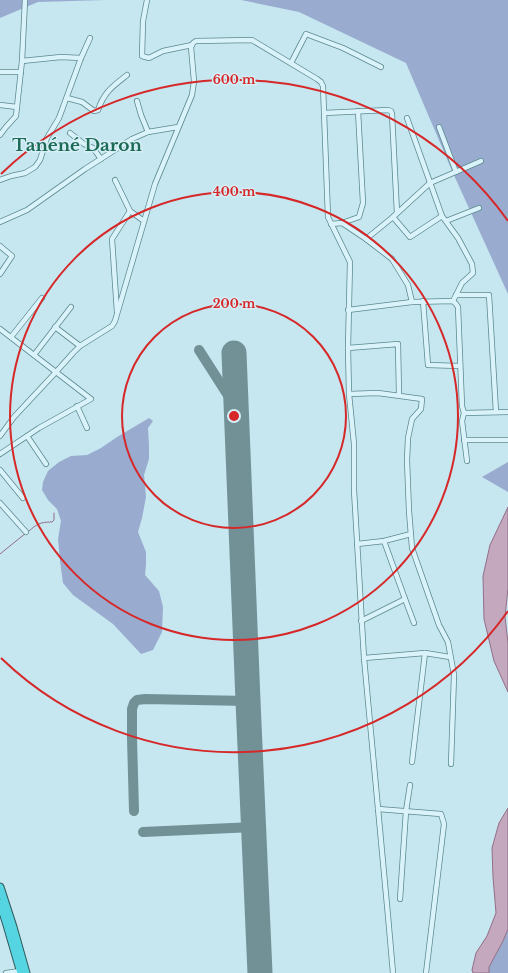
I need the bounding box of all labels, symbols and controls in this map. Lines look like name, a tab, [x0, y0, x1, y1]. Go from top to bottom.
text: 600 m	[213, 72, 256, 87]
district label: Tanéné Daron	[12, 135, 142, 156]
text: 400 m	[213, 184, 256, 199]
text: 200 m	[213, 296, 256, 311]
centre of rings	[227, 409, 241, 423]

